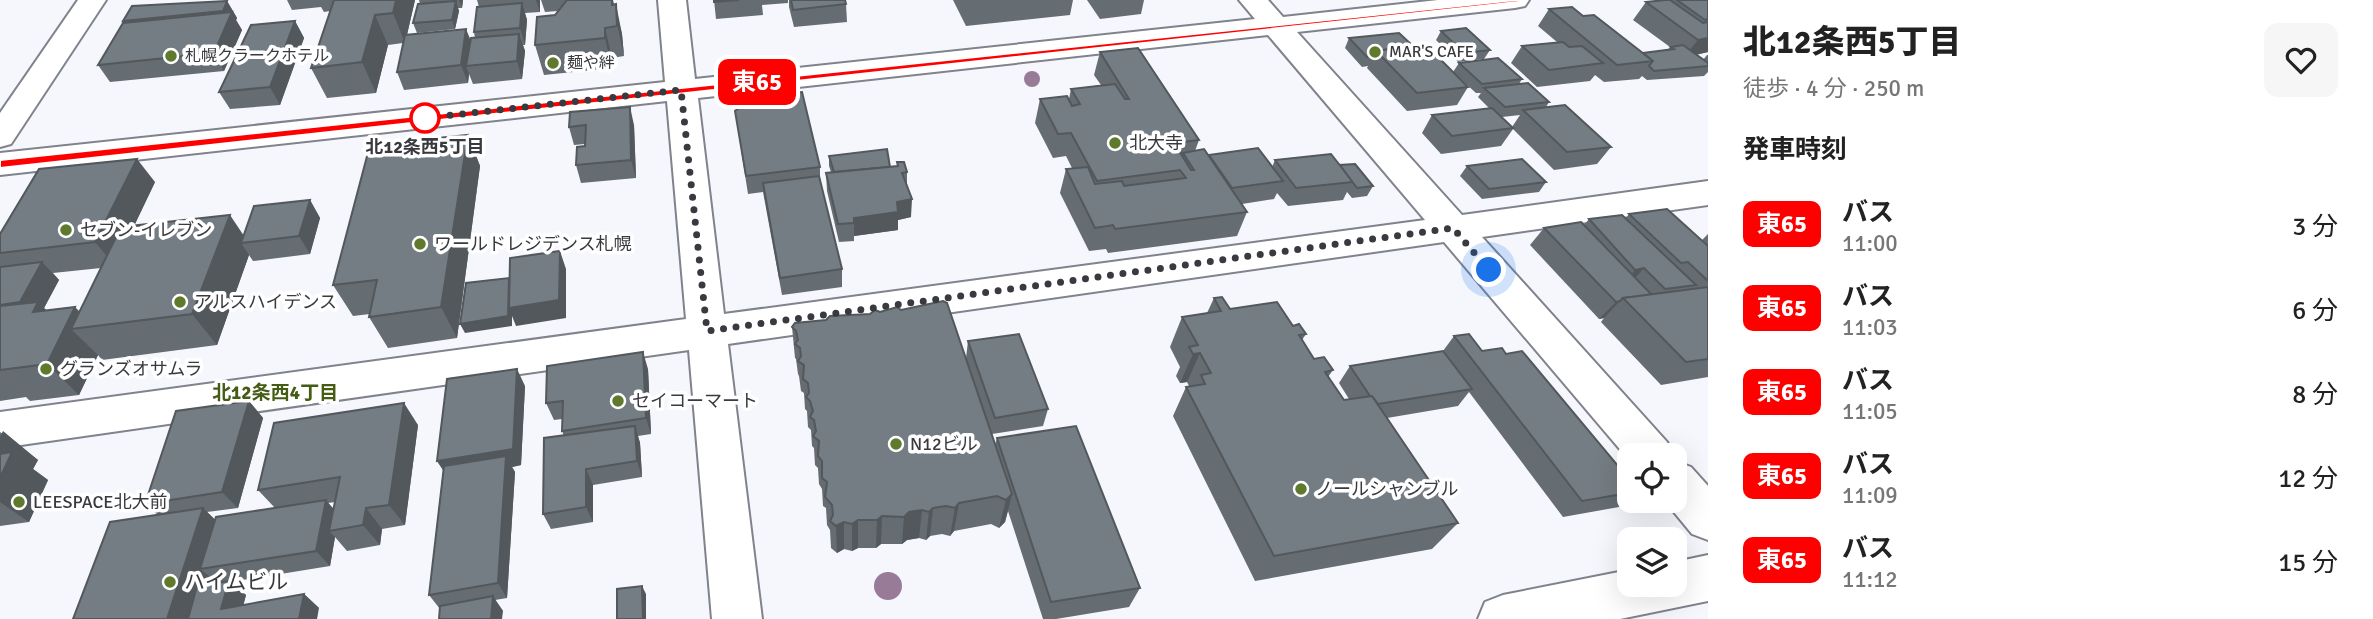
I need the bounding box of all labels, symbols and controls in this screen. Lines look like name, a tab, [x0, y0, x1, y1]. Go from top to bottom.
text: 北12条西5丁目	[1743, 22, 1961, 63]
button: heart	[2264, 23, 2338, 97]
place label: MAR'S CAFE	[1389, 42, 1474, 62]
marker: MAR'S CAFE	[1367, 44, 1383, 60]
place label: 札幌クラークホテル	[185, 46, 329, 66]
marker: 札幌クラークホテル	[163, 48, 179, 64]
place label: 麺や絆	[567, 53, 615, 73]
marker: 麺や絆	[545, 55, 561, 71]
line badge: 東65	[717, 59, 797, 105]
text: 東65	[732, 67, 782, 97]
text: 徒歩 · 4 分 · 250 m	[1743, 74, 1924, 103]
marker: 北12条西5丁目	[410, 103, 440, 133]
place label: 北大寺	[1129, 132, 1183, 154]
text: 発車時刻	[1743, 134, 1847, 166]
marker: 北大寺	[1107, 135, 1123, 151]
place label: 北12条西5丁目	[365, 136, 485, 158]
text: バス	[1842, 197, 1894, 229]
text: 東65	[1757, 209, 1807, 239]
text: 3 分	[2292, 211, 2338, 243]
place label: セブン-イレブン	[80, 219, 212, 241]
marker: セブン-イレブン	[58, 222, 74, 238]
text: 11:00	[1842, 229, 1898, 258]
place label: ワールドレジデンス札幌	[434, 233, 632, 255]
marker: ワールドレジデンス札幌	[412, 236, 428, 252]
your location	[1471, 252, 1506, 287]
text: バス	[1842, 281, 1894, 313]
place label: アルスハイデンス	[194, 291, 337, 313]
text: 東65	[1757, 293, 1807, 323]
marker: アルスハイデンス	[172, 294, 188, 310]
text: 6 分	[2292, 295, 2338, 327]
text: 11:03	[1842, 313, 1898, 342]
place label: グランズオサムラ	[60, 358, 202, 380]
marker: グランズオサムラ	[38, 361, 54, 377]
text: バス	[1842, 365, 1894, 397]
text: 東65	[1757, 377, 1807, 407]
text: 8 分	[2292, 379, 2338, 411]
district label: 北12条西4丁目	[212, 381, 338, 405]
place label: セイコーマート	[632, 390, 758, 412]
marker: セイコーマート	[610, 393, 626, 409]
text: 11:05	[1842, 397, 1898, 426]
place label: N12ビル	[910, 433, 978, 455]
marker: N12ビル	[888, 436, 904, 452]
map controls	[1617, 443, 1687, 597]
button: locate	[1617, 443, 1687, 513]
text: バス	[1842, 449, 1894, 481]
text: 東65	[1757, 461, 1807, 491]
text: 12 分	[2278, 463, 2338, 495]
place label: ノールシャンブル	[1315, 478, 1458, 500]
marker: ノールシャンブル	[1293, 481, 1309, 497]
text: 11:09	[1842, 481, 1898, 510]
place label: LEESPACE北大前	[33, 491, 168, 513]
marker: LEESPACE北大前	[11, 494, 27, 510]
button: layers	[1617, 527, 1687, 597]
text: バス	[1842, 533, 1894, 565]
text: 東65	[1757, 545, 1807, 575]
text: 15 分	[2278, 547, 2338, 579]
text: 11:12	[1842, 565, 1898, 594]
place label: ハイムビル	[184, 569, 288, 595]
marker: ハイムビル	[162, 574, 178, 590]

